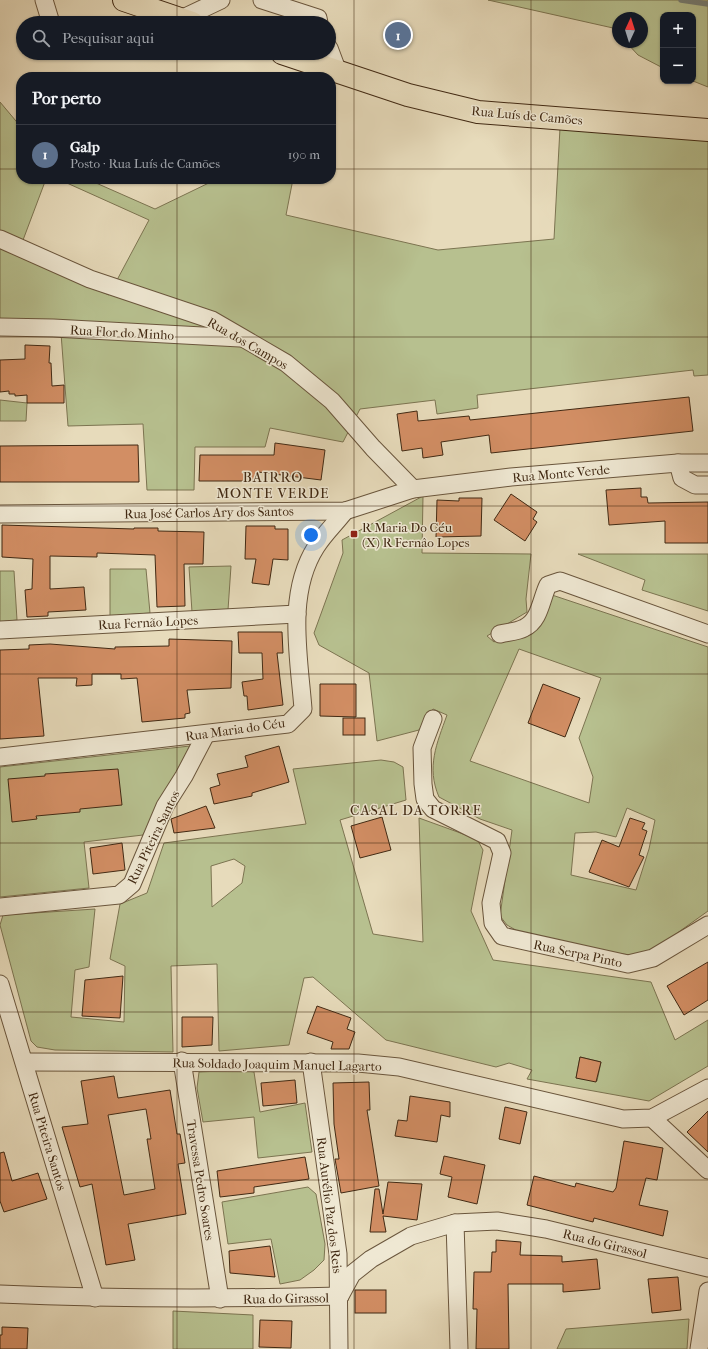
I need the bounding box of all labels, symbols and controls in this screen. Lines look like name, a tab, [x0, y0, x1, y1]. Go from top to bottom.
north arrow	[612, 12, 648, 48]
map controls	[660, 12, 696, 84]
button: +	[660, 12, 696, 48]
search box	[16, 16, 336, 60]
pin: 1	[385, 20, 411, 50]
icon: search	[30, 27, 52, 49]
text: Pesquisar aqui	[62, 29, 154, 47]
button: −	[660, 48, 696, 84]
text: Por perto	[32, 88, 101, 108]
street label: Rua Luís de Camões	[471, 103, 583, 128]
text: Galp	[70, 138, 100, 156]
text: 1	[43, 147, 47, 162]
text: 190 m	[288, 147, 320, 162]
text: Posto · Rua Luís de Camões	[70, 156, 220, 171]
street label: Rua dos Campos	[205, 314, 291, 373]
street label: Rua Flor do Minho	[69, 322, 175, 343]
street label: Rua Monte Verde	[512, 462, 611, 485]
district label: BAIRRO MONTE VERDE	[216, 469, 330, 502]
street label: Rua José Carlos Ary dos Santos	[124, 504, 294, 521]
place label: R Maria Do Céu (X) R Fernâo Lopes	[362, 520, 470, 550]
your location	[301, 525, 321, 545]
marker: R Maria Do Céu (X) R Fernâo Lopes	[349, 529, 359, 539]
street label: Rua Fernão Lopes	[98, 612, 199, 633]
street label: Rua Maria do Céu	[184, 715, 286, 744]
street label: Rua Piteira Santos	[124, 788, 183, 887]
district label: CASAL DA TORRE	[350, 802, 482, 819]
street label: Rua Serpa Pinto	[532, 937, 624, 970]
street label: Rua Soldado Joaquim Manuel Lagarto	[172, 1055, 382, 1074]
street label: Rua Piteira Santos	[25, 1090, 70, 1193]
street label: Travessa Pedro Soares	[184, 1119, 217, 1242]
street label: Rua Aurélio Paz dos Reis	[314, 1136, 345, 1274]
street label: Rua do Girassol	[561, 1226, 649, 1261]
street label: Rua do Girassol	[243, 1290, 330, 1307]

